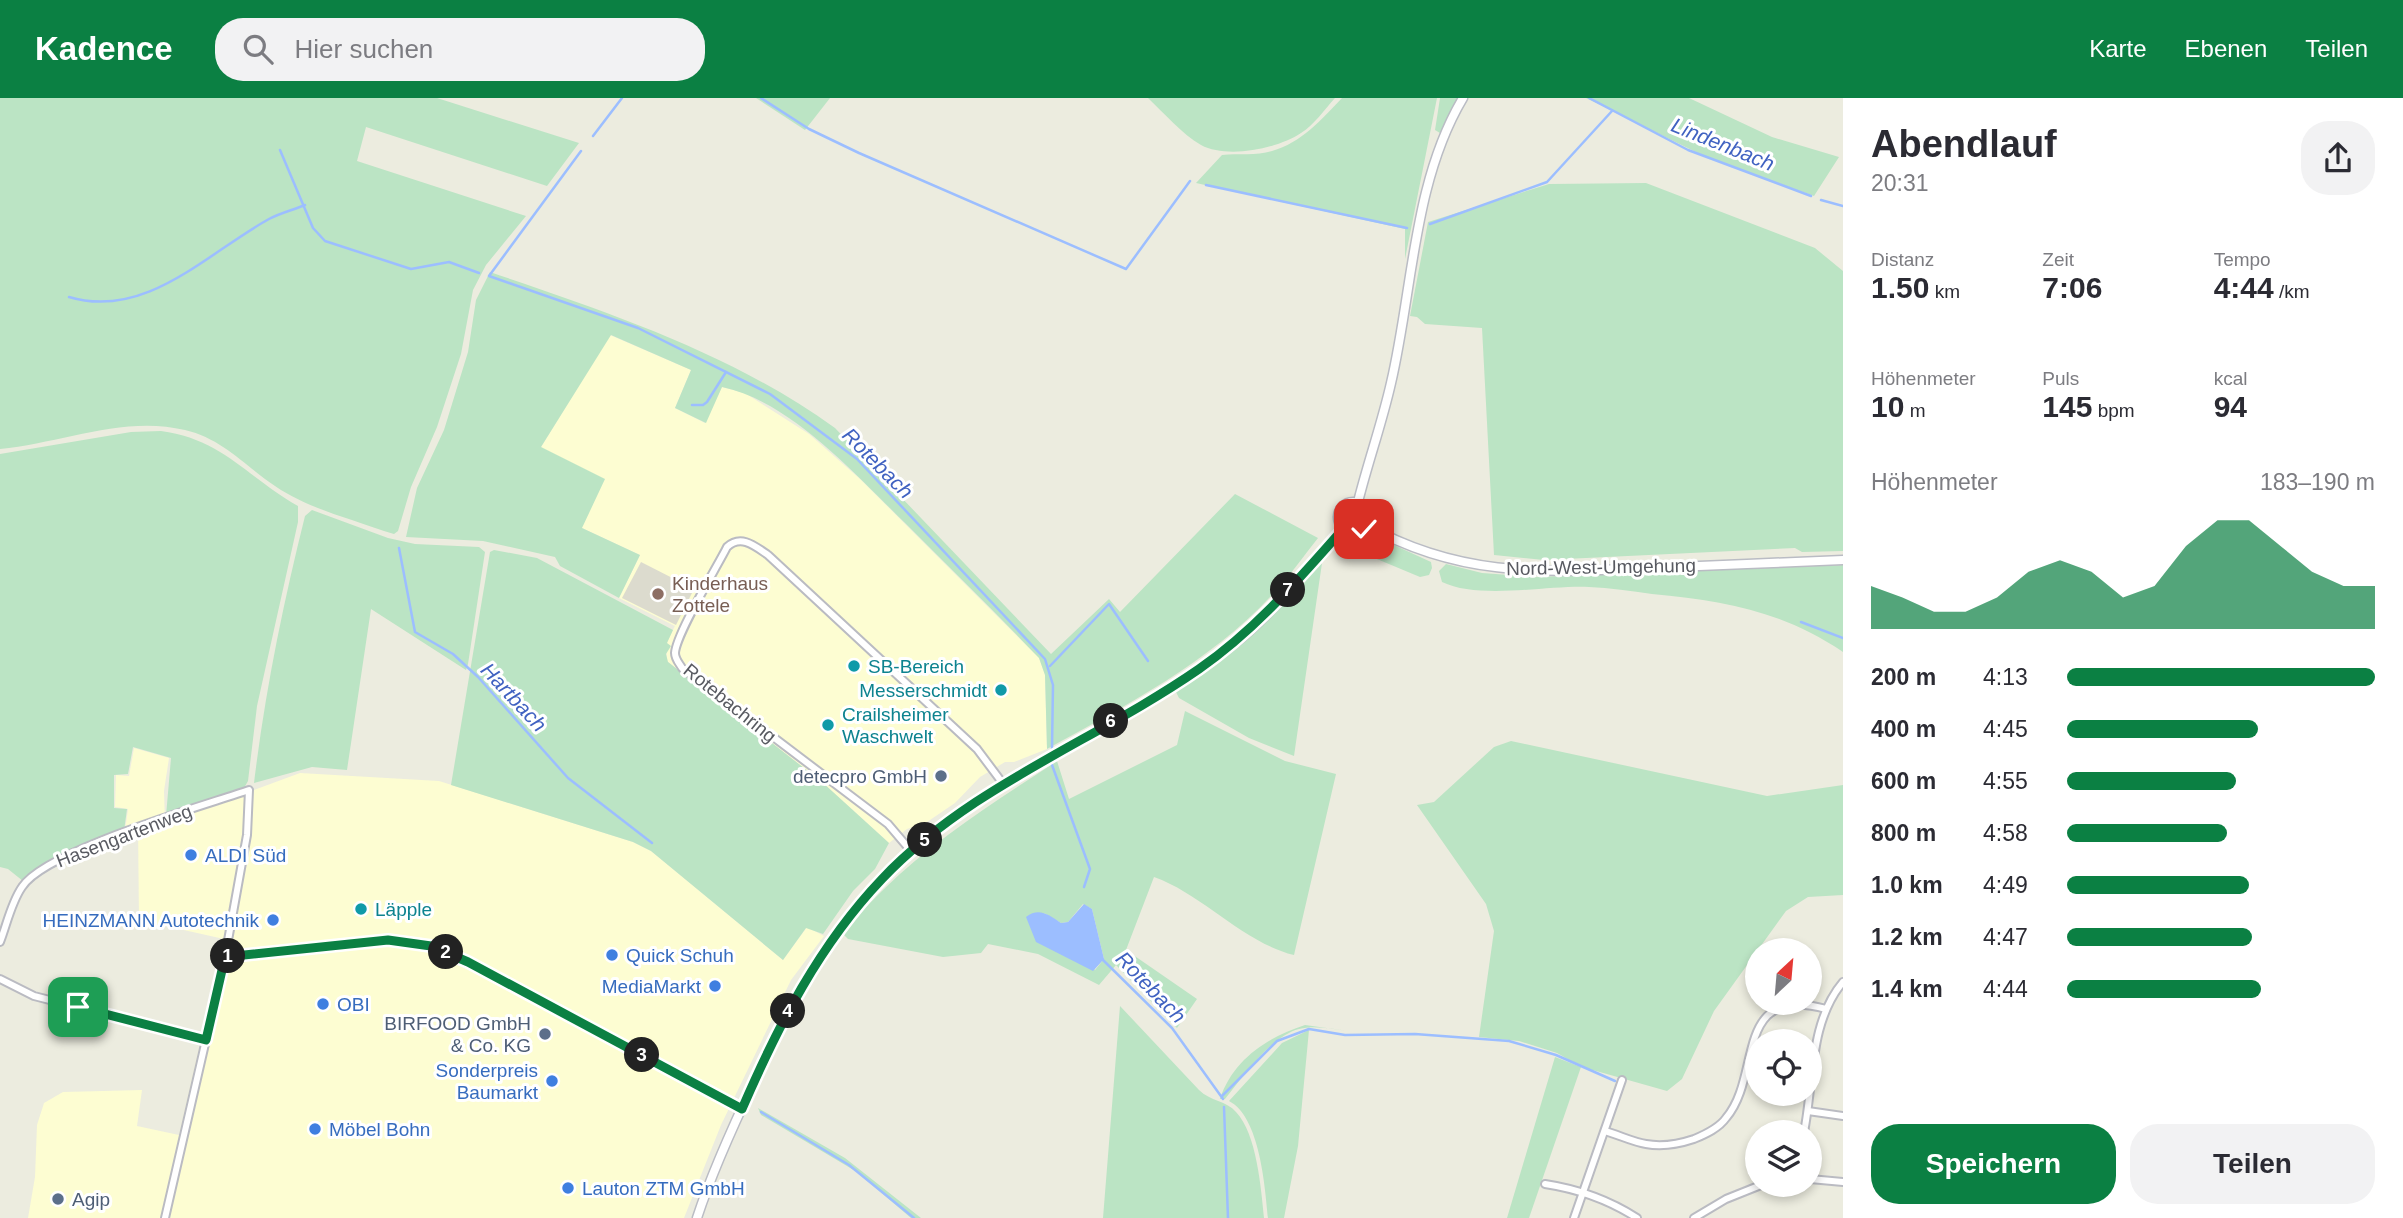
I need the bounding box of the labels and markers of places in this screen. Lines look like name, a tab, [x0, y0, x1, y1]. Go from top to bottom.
pin	[1334, 499, 1394, 559]
place label: Kinderhaus Zottele	[672, 573, 768, 616]
pin: 7	[1270, 573, 1306, 608]
marker: Kinderhaus Zottele	[650, 586, 666, 602]
place label: SB-Bereich	[868, 656, 964, 677]
marker: SB-Bereich	[846, 658, 862, 674]
place label: Messerschmidt	[859, 680, 988, 701]
marker: Messerschmidt	[993, 682, 1009, 698]
place label: Crailsheimer Waschwelt	[842, 704, 949, 747]
pin: 6	[1094, 704, 1128, 738]
marker: Crailsheimer Waschwelt	[820, 717, 836, 733]
place label: detecpro GmbH	[793, 766, 927, 787]
marker: detecpro GmbH	[933, 768, 949, 784]
pin: 5	[908, 822, 942, 858]
place label: ALDI Süd	[205, 845, 286, 866]
marker: ALDI Süd	[183, 847, 199, 863]
place label: Läpple	[375, 899, 432, 920]
marker: Läpple	[353, 901, 369, 917]
place label: HEINZMANN Autotechnik	[43, 910, 259, 931]
marker: HEINZMANN Autotechnik	[265, 912, 281, 928]
pin: 2	[428, 934, 464, 970]
pin: 1	[210, 938, 246, 974]
place label: Quick Schuh	[626, 945, 734, 966]
marker: Quick Schuh	[604, 947, 620, 963]
place label: MediaMarkt	[602, 976, 702, 997]
pin	[48, 977, 108, 1037]
marker: MediaMarkt	[707, 978, 723, 994]
pin: 4	[770, 993, 806, 1028]
place label: OBI	[337, 994, 370, 1015]
marker: OBI	[315, 996, 331, 1012]
place label: BIRFOOD GmbH & Co. KG	[384, 1013, 531, 1056]
marker: BIRFOOD GmbH & Co. KG	[537, 1026, 553, 1042]
pin: 3	[624, 1038, 660, 1072]
place label: Sonderpreis Baumarkt	[436, 1060, 539, 1103]
marker: Sonderpreis Baumarkt	[544, 1073, 560, 1089]
place label: Möbel Bohn	[329, 1119, 430, 1140]
marker: Möbel Bohn	[307, 1121, 323, 1137]
place label: Lauton ZTM GmbH	[582, 1178, 745, 1199]
marker: Lauton ZTM GmbH	[560, 1180, 576, 1196]
place label: Agip	[72, 1189, 110, 1210]
marker: Agip	[50, 1191, 66, 1207]

